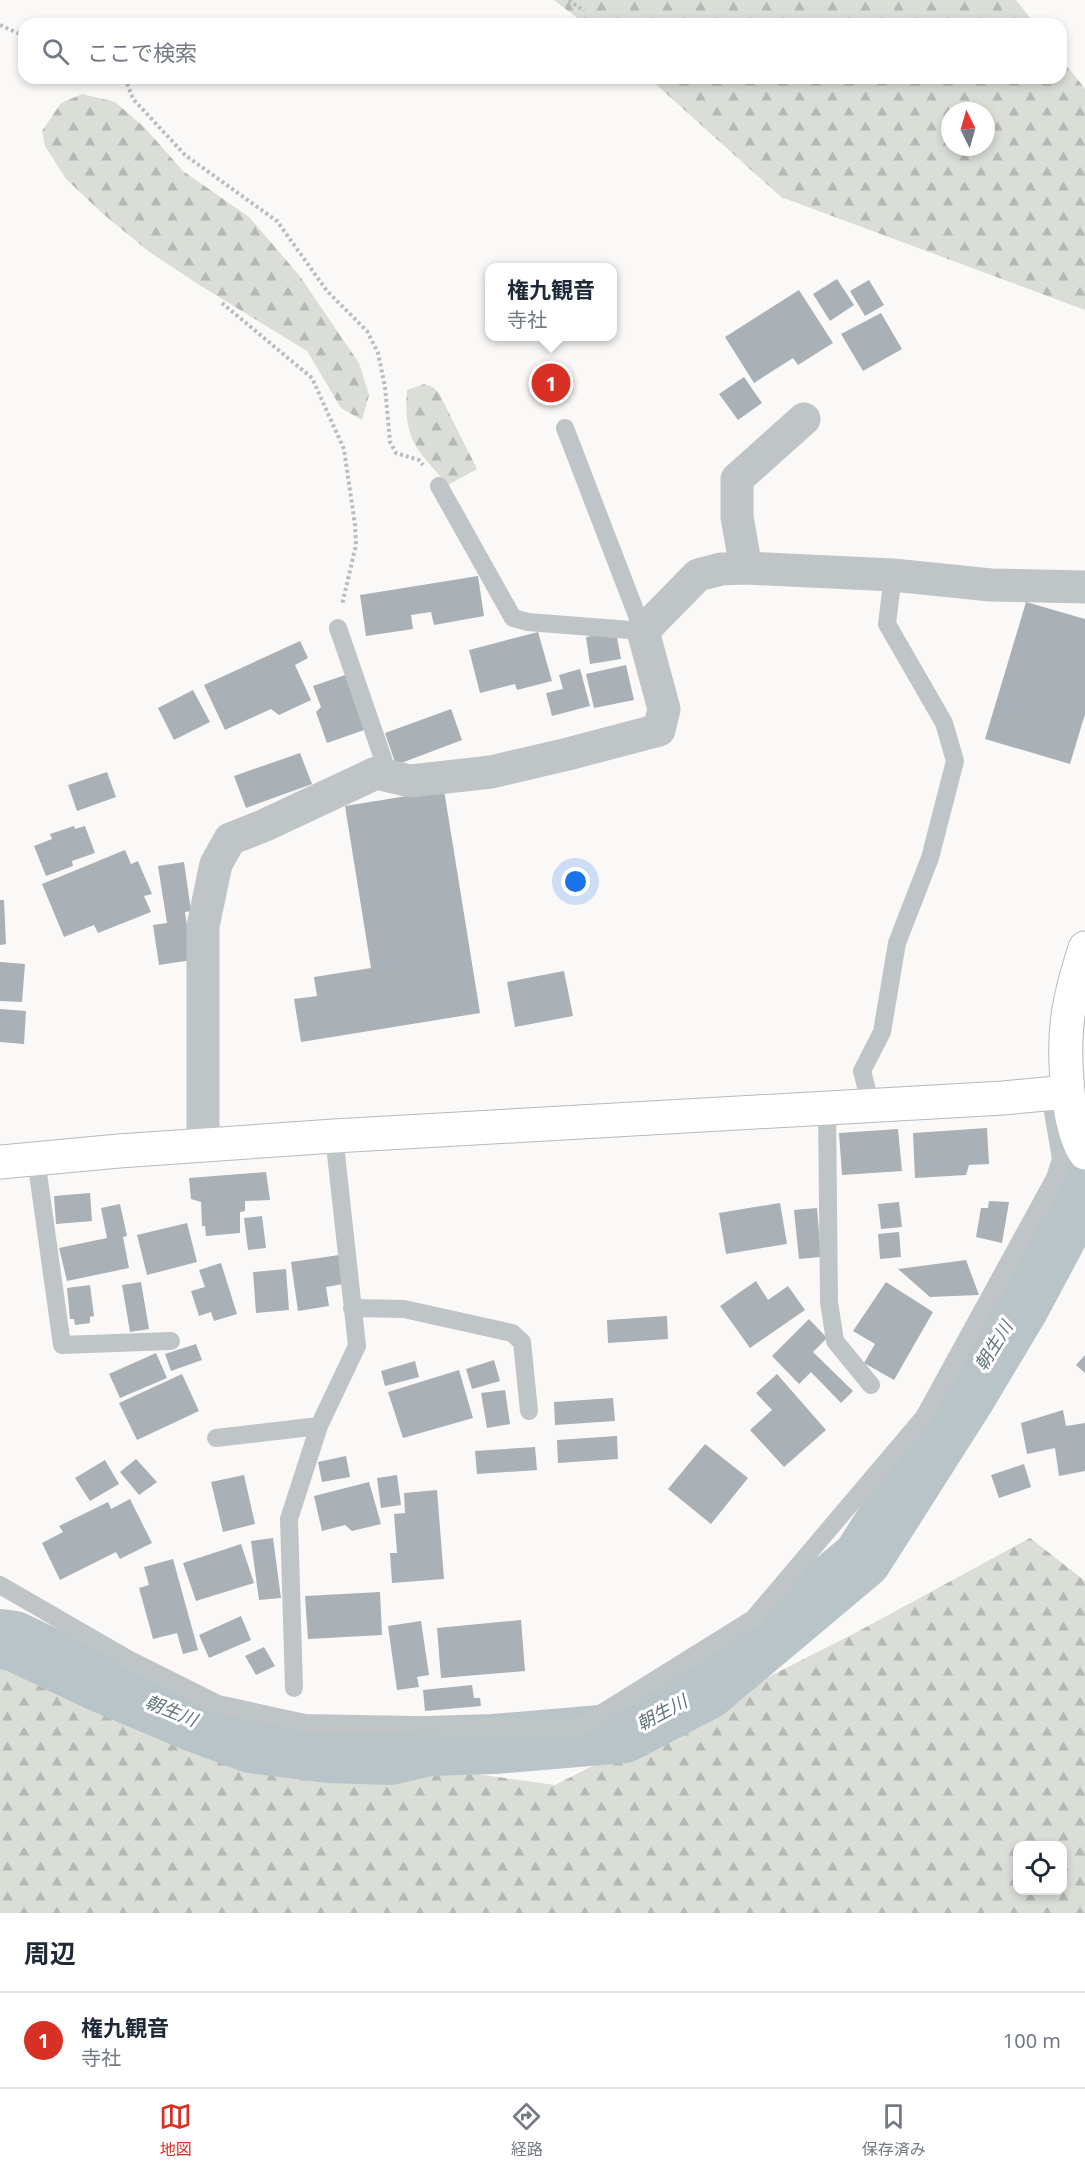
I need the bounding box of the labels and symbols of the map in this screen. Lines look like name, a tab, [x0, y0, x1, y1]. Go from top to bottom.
north arrow	[941, 102, 995, 156]
pin: 1	[532, 360, 570, 406]
your location	[561, 867, 590, 896]
water label: 朝生川	[969, 1315, 1019, 1375]
water label: 朝生川	[632, 1688, 693, 1735]
water label: 朝生川	[142, 1689, 203, 1732]

